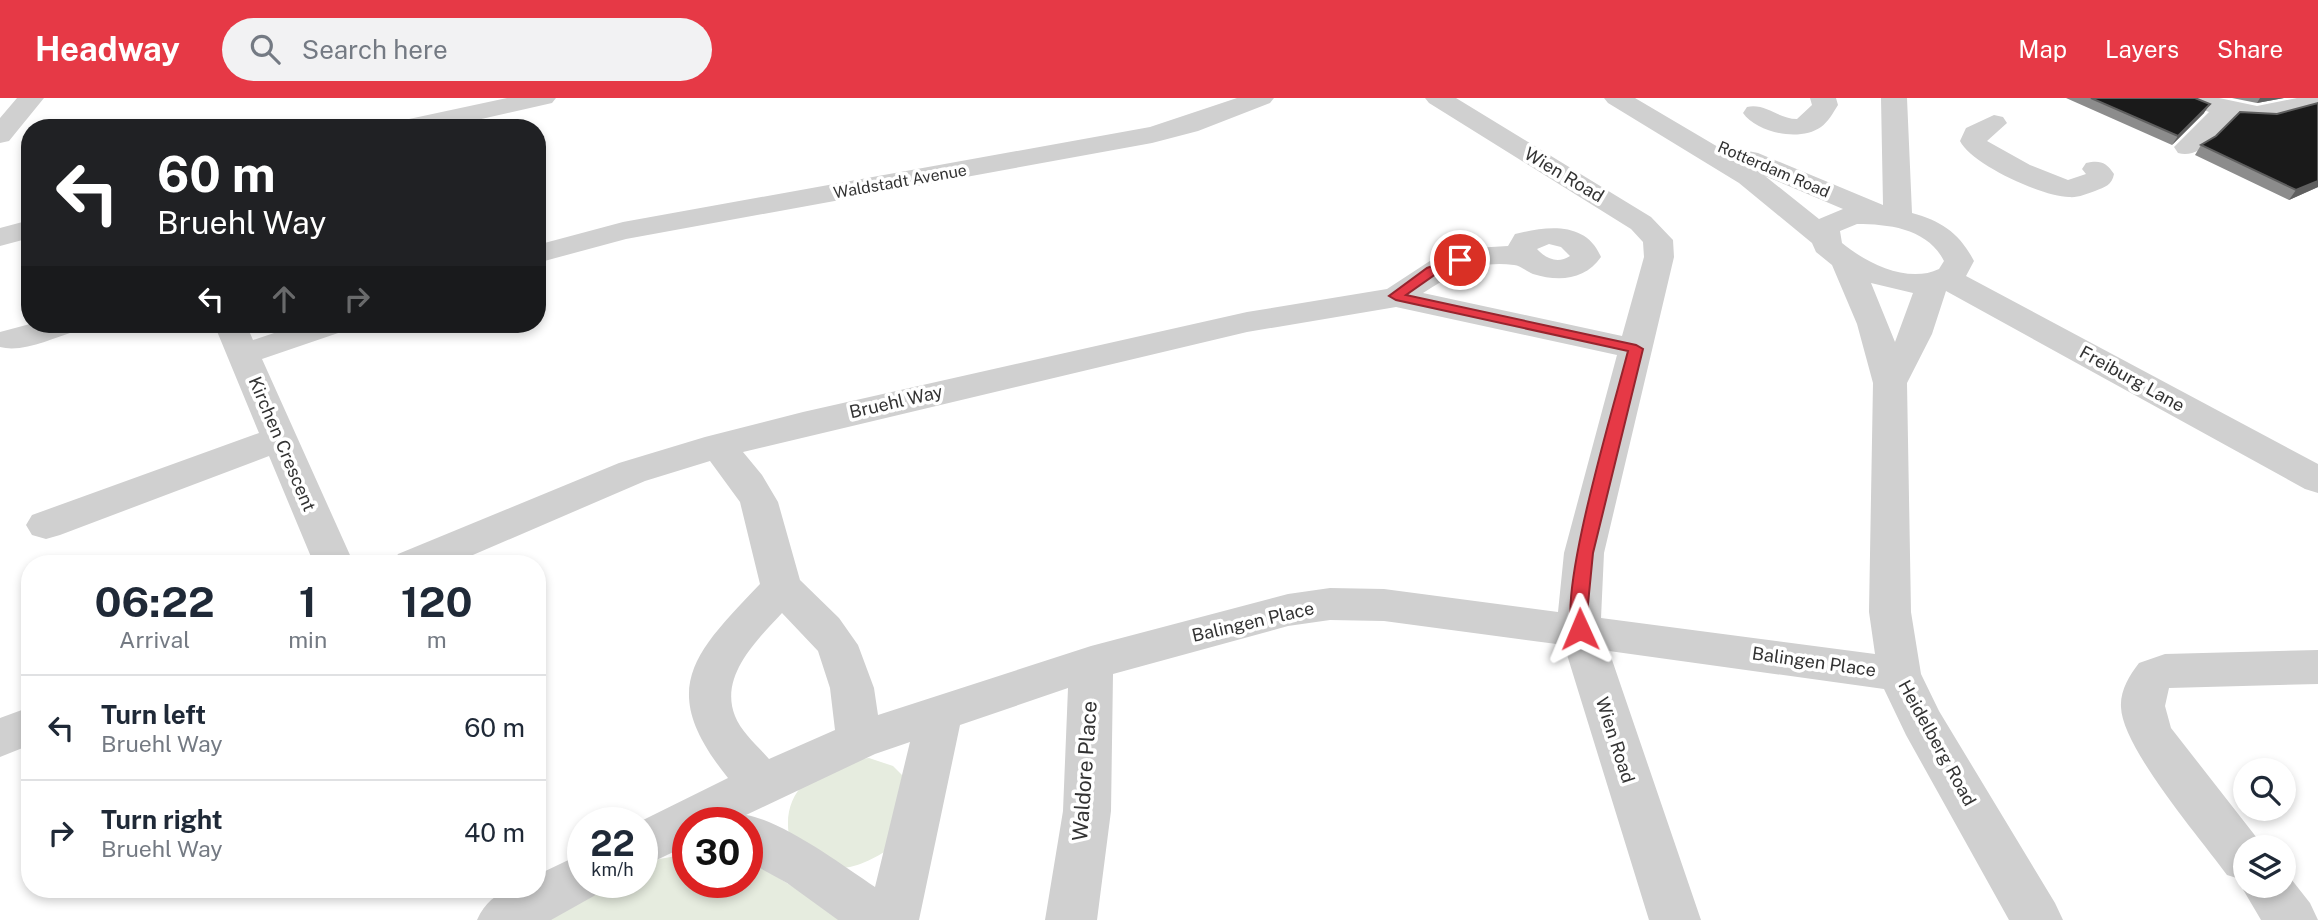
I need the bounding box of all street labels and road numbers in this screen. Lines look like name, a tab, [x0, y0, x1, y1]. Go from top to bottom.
street label: Rotterdam Road	[1715, 137, 1833, 202]
street label: Wien Road	[1521, 143, 1608, 207]
street label: Waldstadt Avenue	[832, 160, 968, 203]
street label: Freiburg Lane	[2076, 341, 2188, 416]
street label: Kirchen Crescent	[245, 373, 320, 514]
street label: Bruehl Way	[847, 380, 945, 422]
street label: Balingen Place	[1190, 597, 1316, 646]
street label: Balingen Place	[1751, 642, 1877, 681]
street label: Heidelberg Road	[1894, 676, 1981, 809]
street label: Wien Road	[1592, 694, 1639, 786]
street label: Waldore Place	[1067, 700, 1102, 842]

